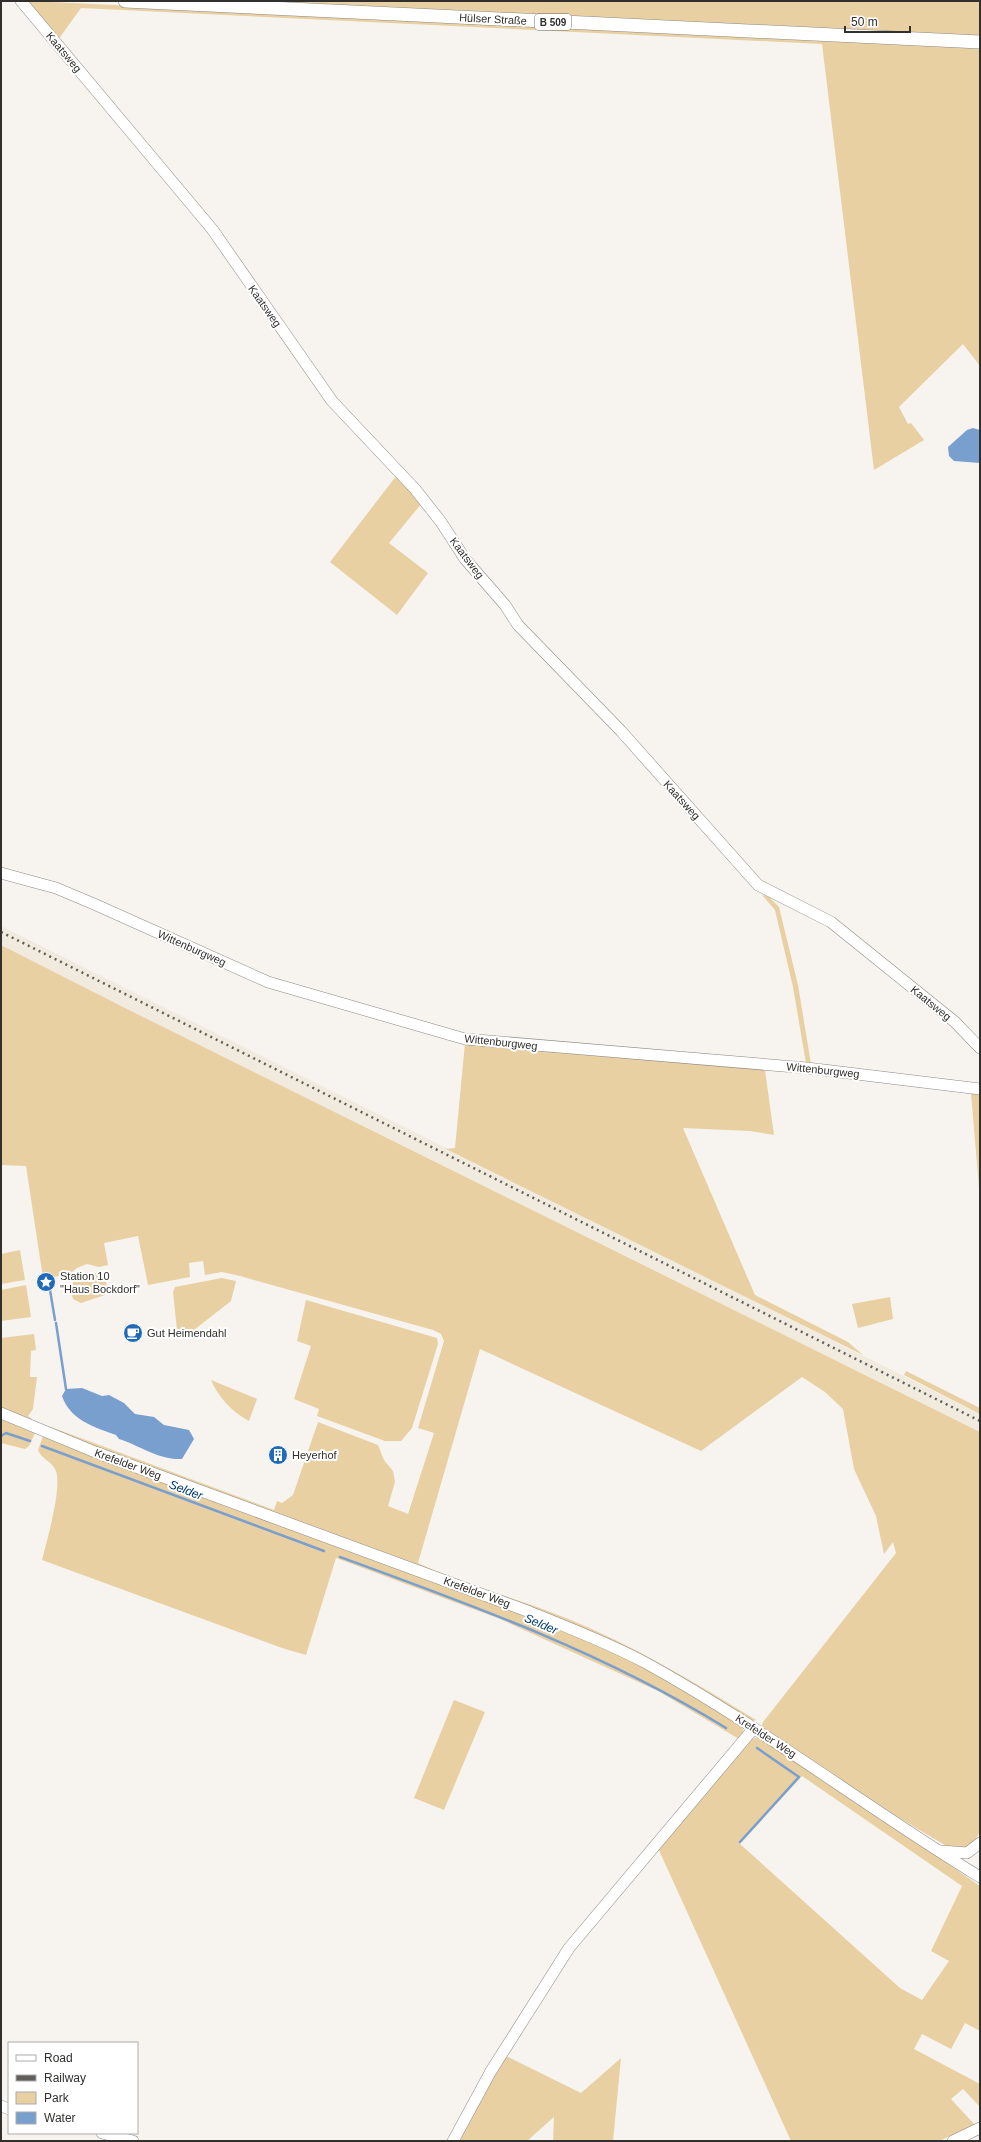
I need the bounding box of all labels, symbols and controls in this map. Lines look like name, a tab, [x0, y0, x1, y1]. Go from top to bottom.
scale bar	[845, 8, 910, 34]
street label: Hülser Straße	[459, 11, 527, 27]
road number: B 509	[535, 14, 571, 30]
text: 50 m	[851, 15, 878, 29]
street label: Kaatsweg	[44, 30, 84, 74]
street label: Kaatsweg	[246, 283, 284, 329]
street label: Kaatsweg	[448, 535, 486, 581]
street label: Kaatsweg	[661, 778, 703, 822]
street label: Wittenburgweg	[156, 928, 228, 968]
street label: Kaatsweg	[908, 983, 954, 1023]
street label: Wittenburgweg	[464, 1032, 538, 1052]
street label: Wittenburgweg	[786, 1060, 860, 1080]
place label: Station 10 "Haus Bockdorf"	[60, 1270, 140, 1295]
place icon: Station 10 "Haus Bockdorf"	[35, 1271, 57, 1293]
cafe icon: Gut Heimendahl	[122, 1322, 144, 1344]
place label: Gut Heimendahl	[147, 1327, 227, 1339]
building icon: Heyerhof	[267, 1444, 289, 1466]
street label: Krefelder Weg	[93, 1446, 163, 1482]
place label: Heyerhof	[292, 1449, 338, 1461]
water label: Selder	[167, 1477, 206, 1503]
street label: Krefelder Weg	[442, 1574, 512, 1610]
water label: Selder	[522, 1611, 561, 1638]
street label: Krefelder Weg	[733, 1712, 799, 1760]
legend	[8, 2042, 138, 2134]
text: Road	[44, 2051, 73, 2065]
text: Railway	[44, 2071, 86, 2085]
text: Park	[44, 2091, 70, 2105]
text: Water	[44, 2111, 76, 2125]

